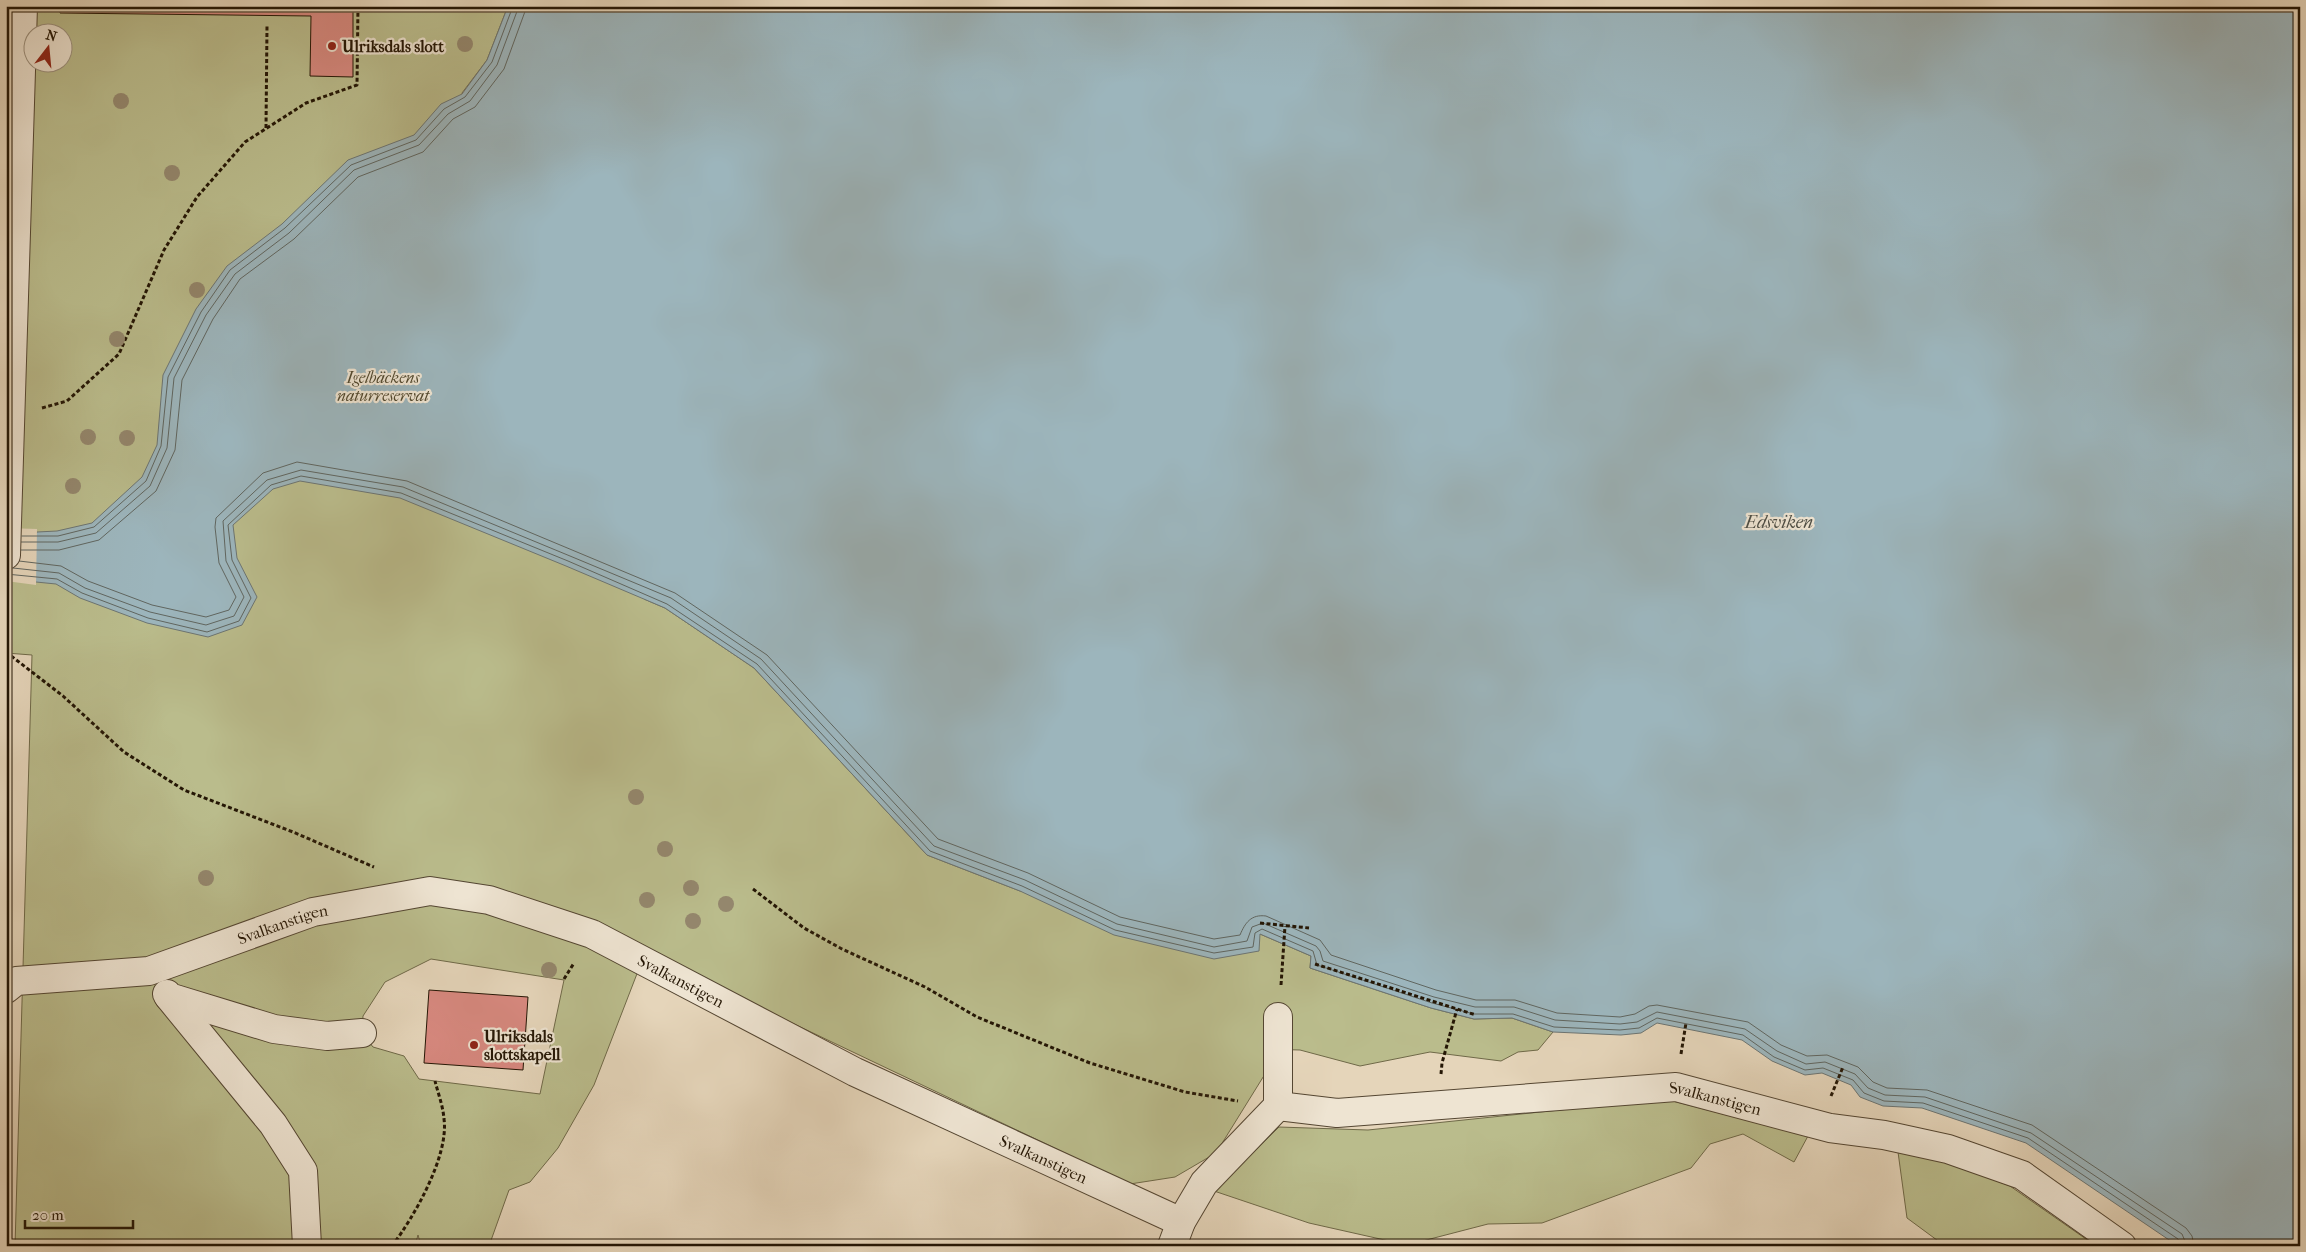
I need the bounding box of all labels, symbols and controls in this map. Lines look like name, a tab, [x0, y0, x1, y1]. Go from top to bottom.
north arrow	[22, 22, 72, 72]
text: N	[44, 26, 59, 46]
place label: Ulriksdals slott	[341, 37, 444, 56]
marker: Ulriksdals slott	[326, 40, 338, 52]
park label: Igelbäckens naturreservat	[337, 368, 430, 405]
water label: Edsviken	[1744, 512, 1813, 533]
street label: Svalkanstigen	[235, 900, 330, 948]
street label: Svalkanstigen	[635, 950, 728, 1011]
place label: Ulriksdals slottskapell	[483, 1027, 561, 1065]
marker: Ulriksdals slottskapell	[468, 1039, 480, 1051]
street label: Svalkanstigen	[1669, 1077, 1764, 1119]
street label: Svalkanstigen	[997, 1130, 1091, 1187]
scale bar	[25, 1197, 132, 1229]
text: 20 m	[32, 1206, 64, 1224]

